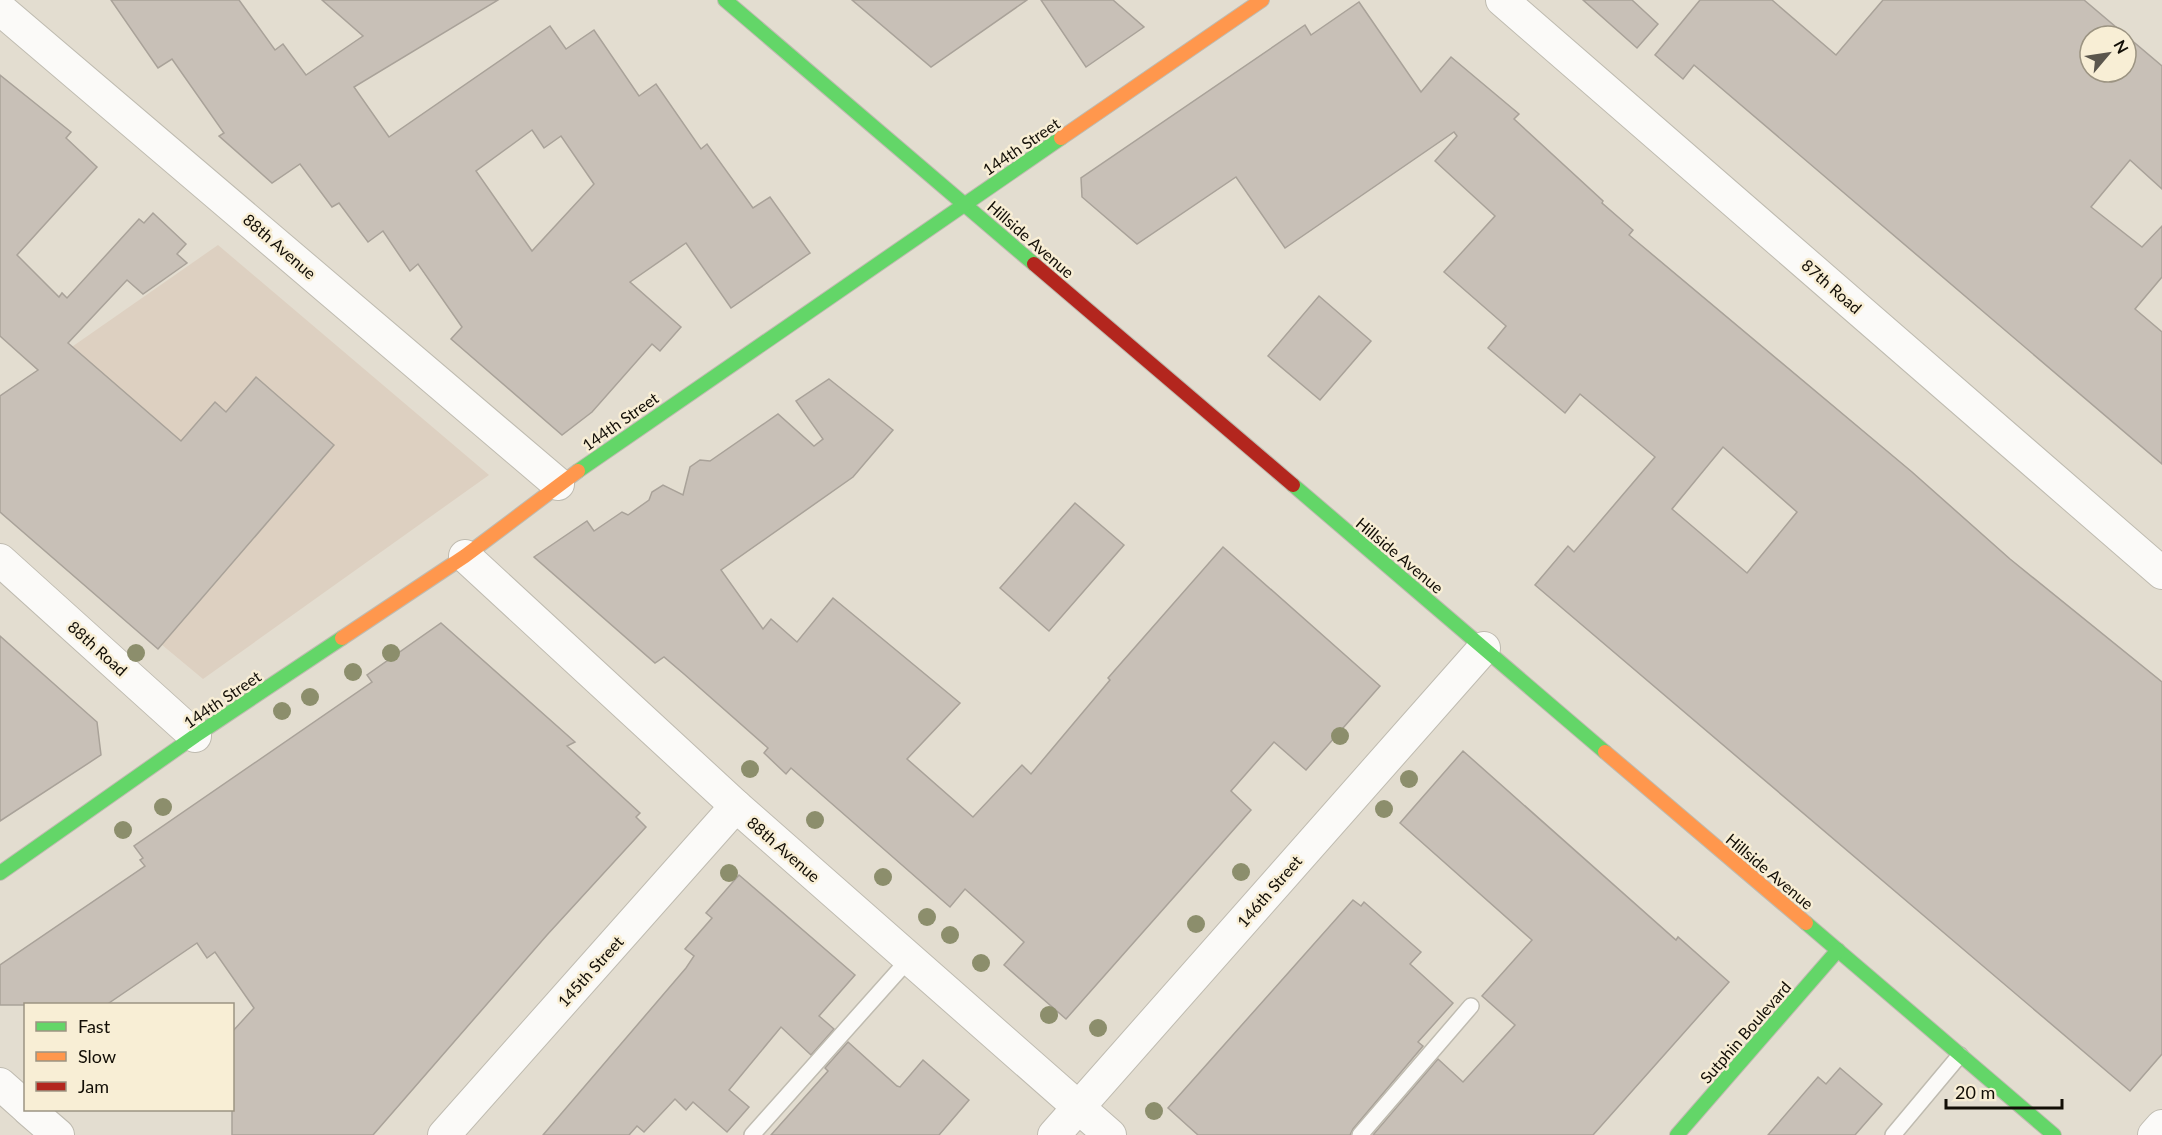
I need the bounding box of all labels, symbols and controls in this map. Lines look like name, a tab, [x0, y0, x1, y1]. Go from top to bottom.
north arrow	[2078, 24, 2138, 84]
text: N	[2110, 36, 2133, 56]
street label: 144th Street	[979, 113, 1063, 179]
street label: Hillside Avenue	[984, 196, 1078, 282]
street label: 88th Avenue	[240, 209, 320, 283]
street label: 87th Road	[1798, 255, 1866, 317]
street label: 144th Street	[578, 388, 662, 454]
street label: Hillside Avenue	[1352, 513, 1448, 597]
street label: 88th Road	[65, 617, 131, 679]
street label: 144th Street	[180, 666, 264, 732]
street label: 88th Avenue	[744, 812, 824, 886]
street label: Hillside Avenue	[1722, 829, 1818, 913]
street label: 146th Street	[1233, 851, 1305, 931]
street label: 145th Street	[553, 931, 627, 1010]
street label: Sutphin Boulevard	[1696, 977, 1794, 1087]
legend	[24, 1003, 234, 1111]
text: Fast	[78, 1015, 111, 1037]
text: Slow	[78, 1045, 116, 1067]
scale bar	[1946, 1072, 2062, 1110]
text: Jam	[78, 1075, 109, 1097]
text: 20 m	[1955, 1081, 1995, 1103]

